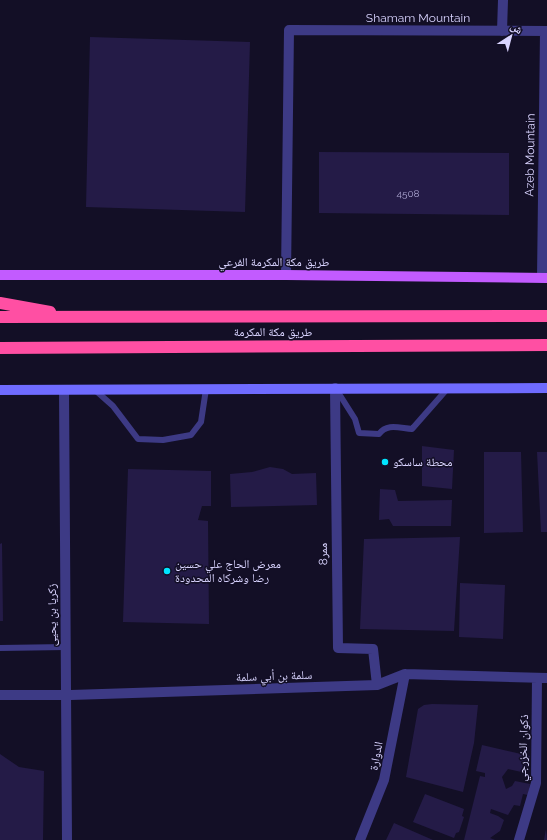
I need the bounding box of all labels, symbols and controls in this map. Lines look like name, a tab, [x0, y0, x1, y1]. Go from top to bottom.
street label: Shamam Mountain	[366, 11, 470, 25]
north arrow	[491, 16, 531, 56]
text: ش	[507, 20, 525, 38]
street label: Azeb Mountain	[522, 113, 538, 197]
house number: 4508	[397, 188, 420, 199]
street label: طريق مكة المكرمة الفرعي	[219, 255, 330, 272]
street label: طريق مكة المكرمة	[234, 325, 312, 339]
place label: محطة ساسكو	[393, 455, 452, 469]
marker: محطة ساسكو	[380, 457, 390, 467]
street label: ممر8	[316, 543, 330, 565]
place label: معرض الحاج علي حسين رضا وشركاه المحدودة	[175, 557, 281, 585]
marker: معرض الحاج علي حسين رضا وشركاه المحدودة	[162, 566, 172, 576]
street label: زكريا بن يحيى	[45, 583, 59, 646]
street label: سلمة بن أبي سلمة	[236, 668, 313, 687]
street label: ذكوان الخزرجي	[515, 714, 534, 782]
street label: الدوارة	[366, 740, 386, 772]

